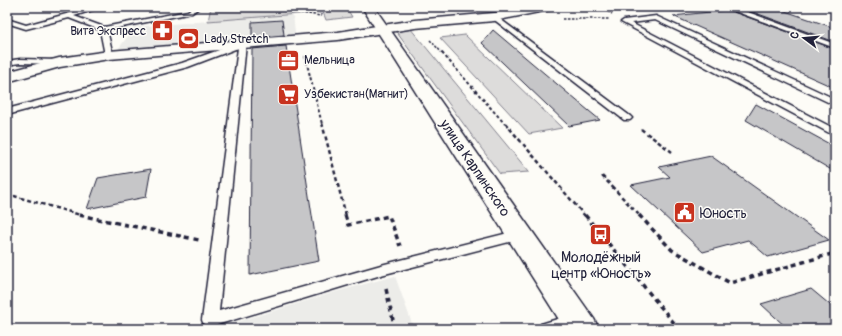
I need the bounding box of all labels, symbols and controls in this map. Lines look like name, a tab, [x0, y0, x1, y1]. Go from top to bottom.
pharmacy icon: Вита Экспресс	[149, 18, 175, 44]
north arrow	[784, 18, 824, 58]
place label: Вита Экспресс	[70, 24, 146, 39]
sports icon: Lady Stretch	[175, 26, 201, 52]
text: С	[788, 30, 802, 40]
place label: Lady Stretch	[204, 32, 269, 47]
office icon: Мельница	[275, 47, 301, 73]
place label: Мельница	[304, 53, 355, 68]
supermarket icon: Узбекистан(Магнит)	[276, 81, 302, 107]
place label: Узбекистан(Магнит)	[304, 87, 408, 102]
street label: улица Карпинского	[436, 115, 514, 220]
public building icon: Юность	[671, 200, 697, 226]
place label: Юность	[700, 205, 747, 222]
bus stop icon: Молодёжный центр «Юность»	[588, 222, 614, 248]
place label: Молодёжный центр «Юность»	[551, 249, 651, 282]

